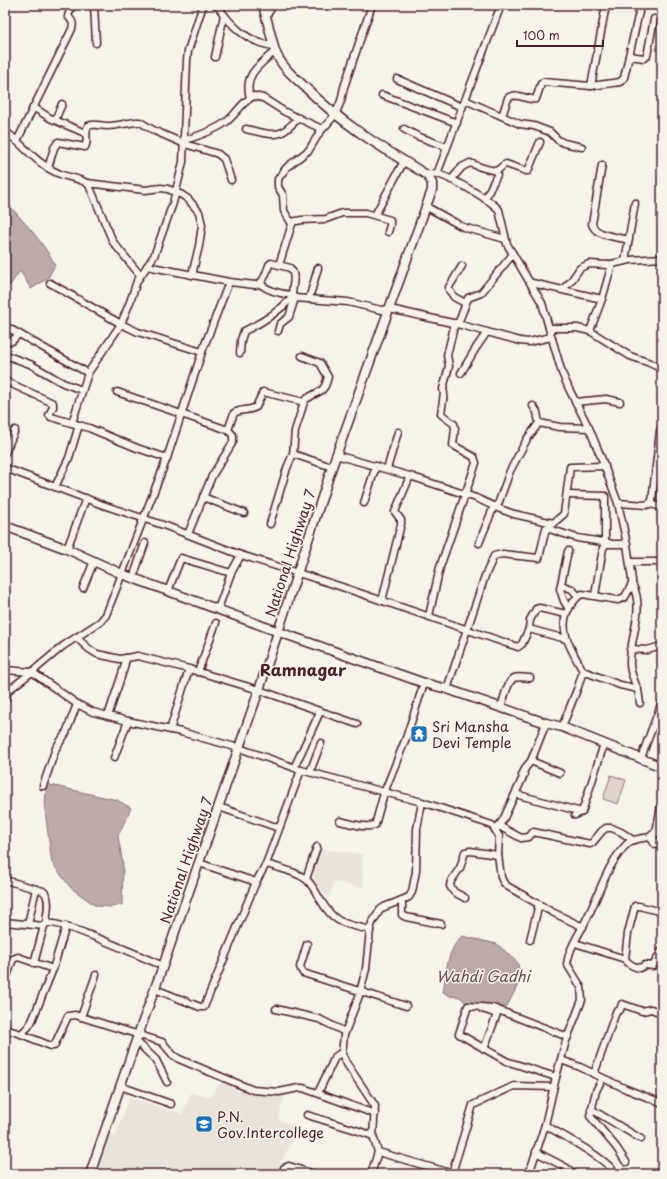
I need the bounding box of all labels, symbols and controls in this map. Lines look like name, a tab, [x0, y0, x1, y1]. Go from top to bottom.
scale bar	[517, 22, 603, 48]
text: 100 m	[523, 26, 560, 44]
street label: National Highway 7	[259, 486, 321, 620]
district label: Ramnagar	[260, 657, 347, 681]
place label: Sri Mansha Devi Temple	[432, 716, 512, 753]
temple icon: Sri Mansha Devi Temple	[409, 724, 429, 744]
street label: National Highway 7	[154, 794, 218, 926]
water label: Wahdi Gadhi	[436, 964, 533, 987]
place label: P.N. Gov.Intercollege	[217, 1106, 324, 1143]
school or university icon: P.N. Gov.Intercollege	[194, 1114, 214, 1134]

